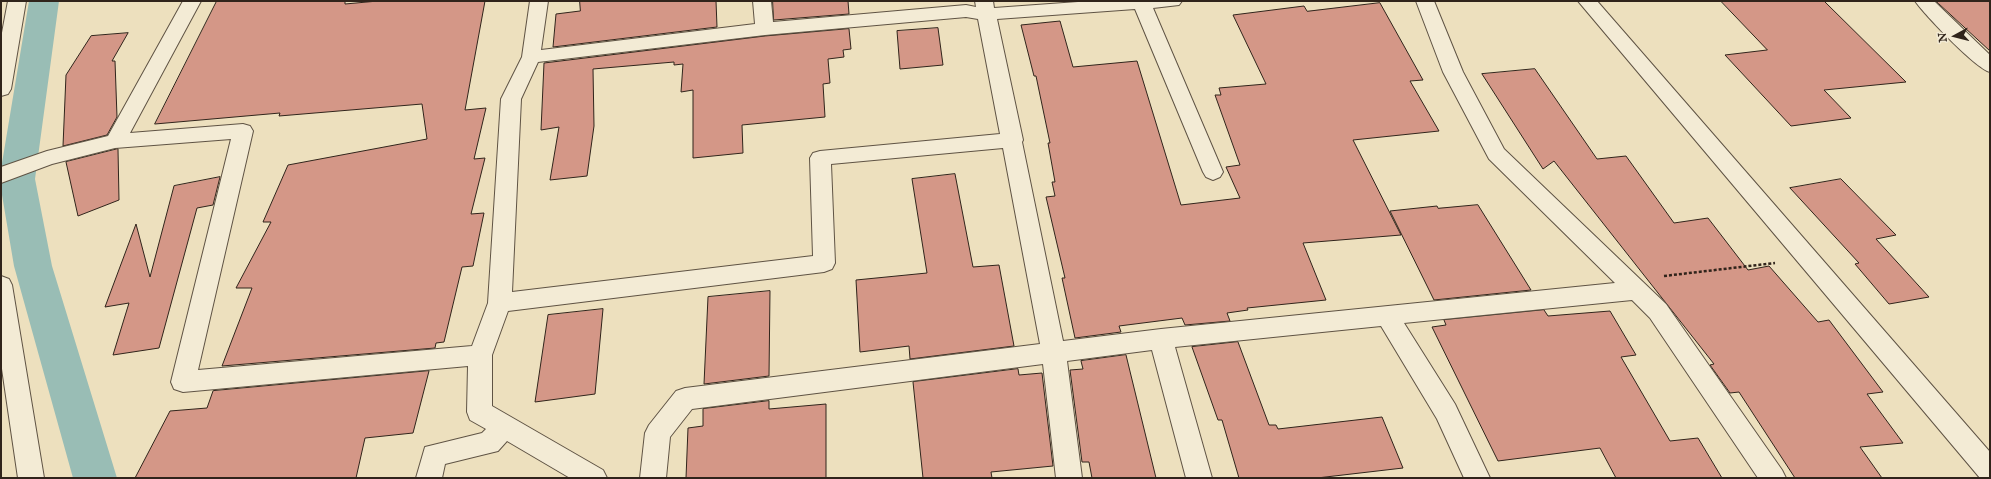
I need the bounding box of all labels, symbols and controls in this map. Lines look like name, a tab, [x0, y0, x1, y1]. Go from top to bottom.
north arrow	[1935, 16, 1975, 56]
text: N	[1936, 32, 1951, 43]

